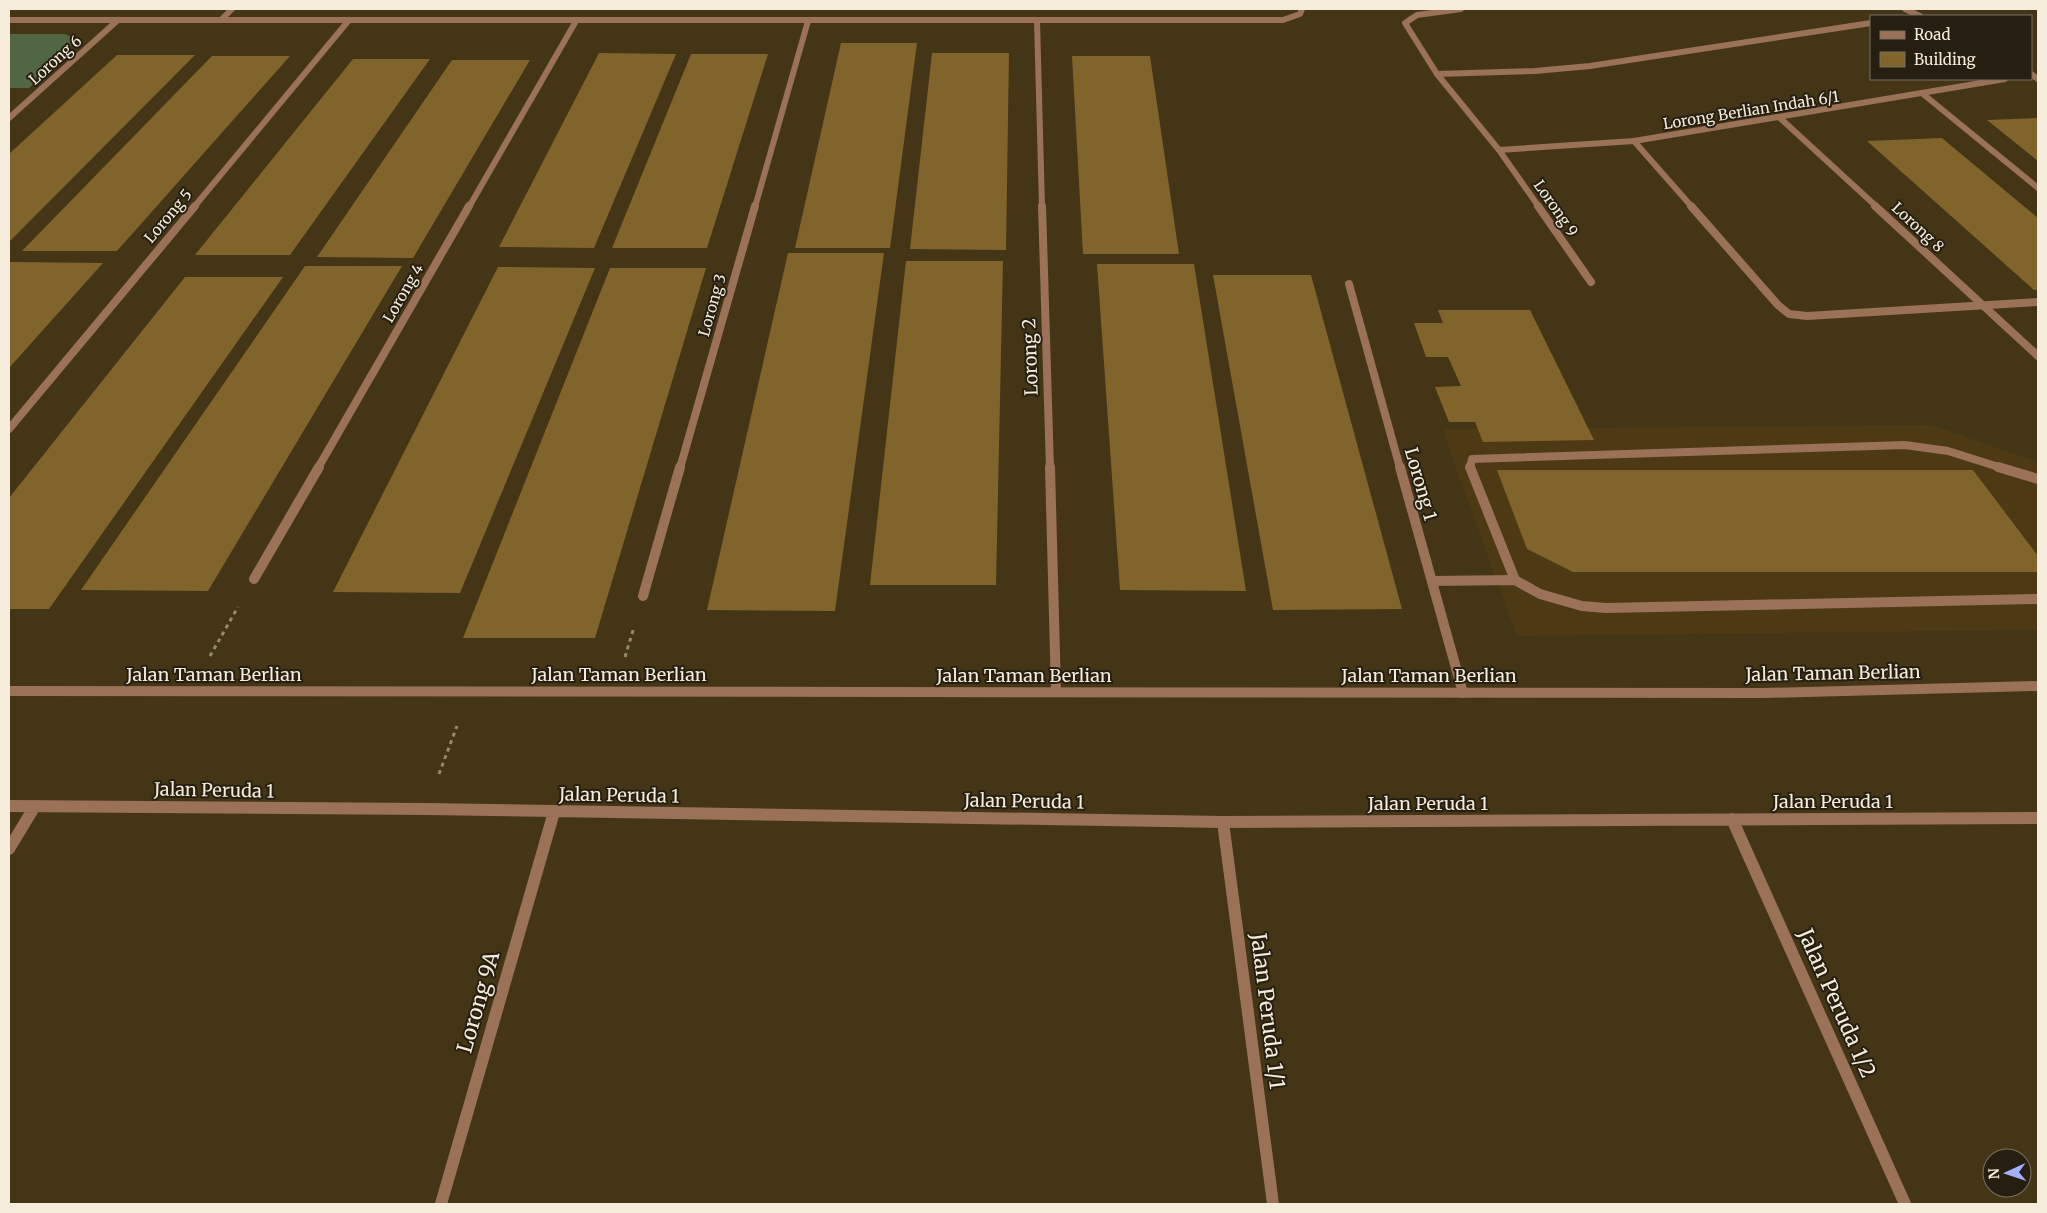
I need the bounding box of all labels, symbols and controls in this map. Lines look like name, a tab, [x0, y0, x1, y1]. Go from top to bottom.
legend	[1870, 15, 2032, 80]
text: Road	[1914, 25, 1950, 44]
street label: Lorong 6	[25, 31, 85, 89]
text: Building	[1914, 50, 1976, 69]
street label: Lorong Berlian Indah 6/1	[1662, 87, 1841, 133]
street label: Lorong 9	[1530, 176, 1582, 240]
street label: Lorong 5	[140, 185, 196, 247]
street label: Lorong 8	[1888, 198, 1948, 256]
street label: Lorong 4	[379, 260, 427, 326]
street label: Lorong 3	[694, 272, 730, 338]
street label: Lorong 2	[1017, 318, 1043, 396]
street label: Lorong 1	[1400, 445, 1442, 523]
street label: Jalan Taman Berlian	[1744, 660, 1921, 686]
street label: Jalan Taman Berlian	[125, 663, 302, 686]
street label: Jalan Taman Berlian	[530, 663, 707, 686]
street label: Jalan Taman Berlian	[935, 664, 1112, 687]
street label: Jalan Taman Berlian	[1340, 664, 1517, 687]
street label: Jalan Peruda 1	[153, 777, 274, 803]
street label: Jalan Peruda 1	[558, 782, 679, 808]
street label: Jalan Peruda 1	[963, 788, 1084, 814]
street label: Jalan Peruda 1	[1772, 790, 1893, 813]
street label: Jalan Peruda 1	[1367, 792, 1488, 815]
street label: Jalan Peruda 1/2	[1792, 923, 1882, 1082]
street label: Jalan Peruda 1/1	[1245, 930, 1291, 1091]
street label: Lorong 9A	[451, 948, 505, 1056]
north arrow	[1982, 1148, 2032, 1198]
text: N	[1985, 1168, 2003, 1180]

